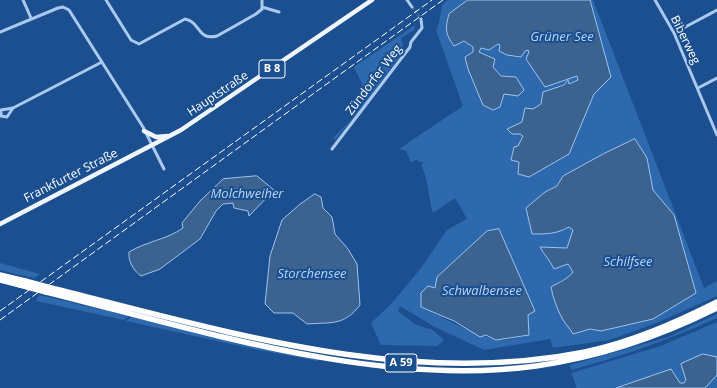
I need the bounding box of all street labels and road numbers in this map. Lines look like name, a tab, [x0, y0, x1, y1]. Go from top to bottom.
street label: Biberweg	[667, 13, 703, 67]
street label: Zündorfer Weg	[343, 42, 405, 118]
road number: B 8	[259, 60, 285, 78]
street label: Hauptstraße	[185, 68, 251, 120]
street label: Frankfurter Straße	[22, 146, 120, 206]
road number: A 59	[385, 354, 417, 372]

